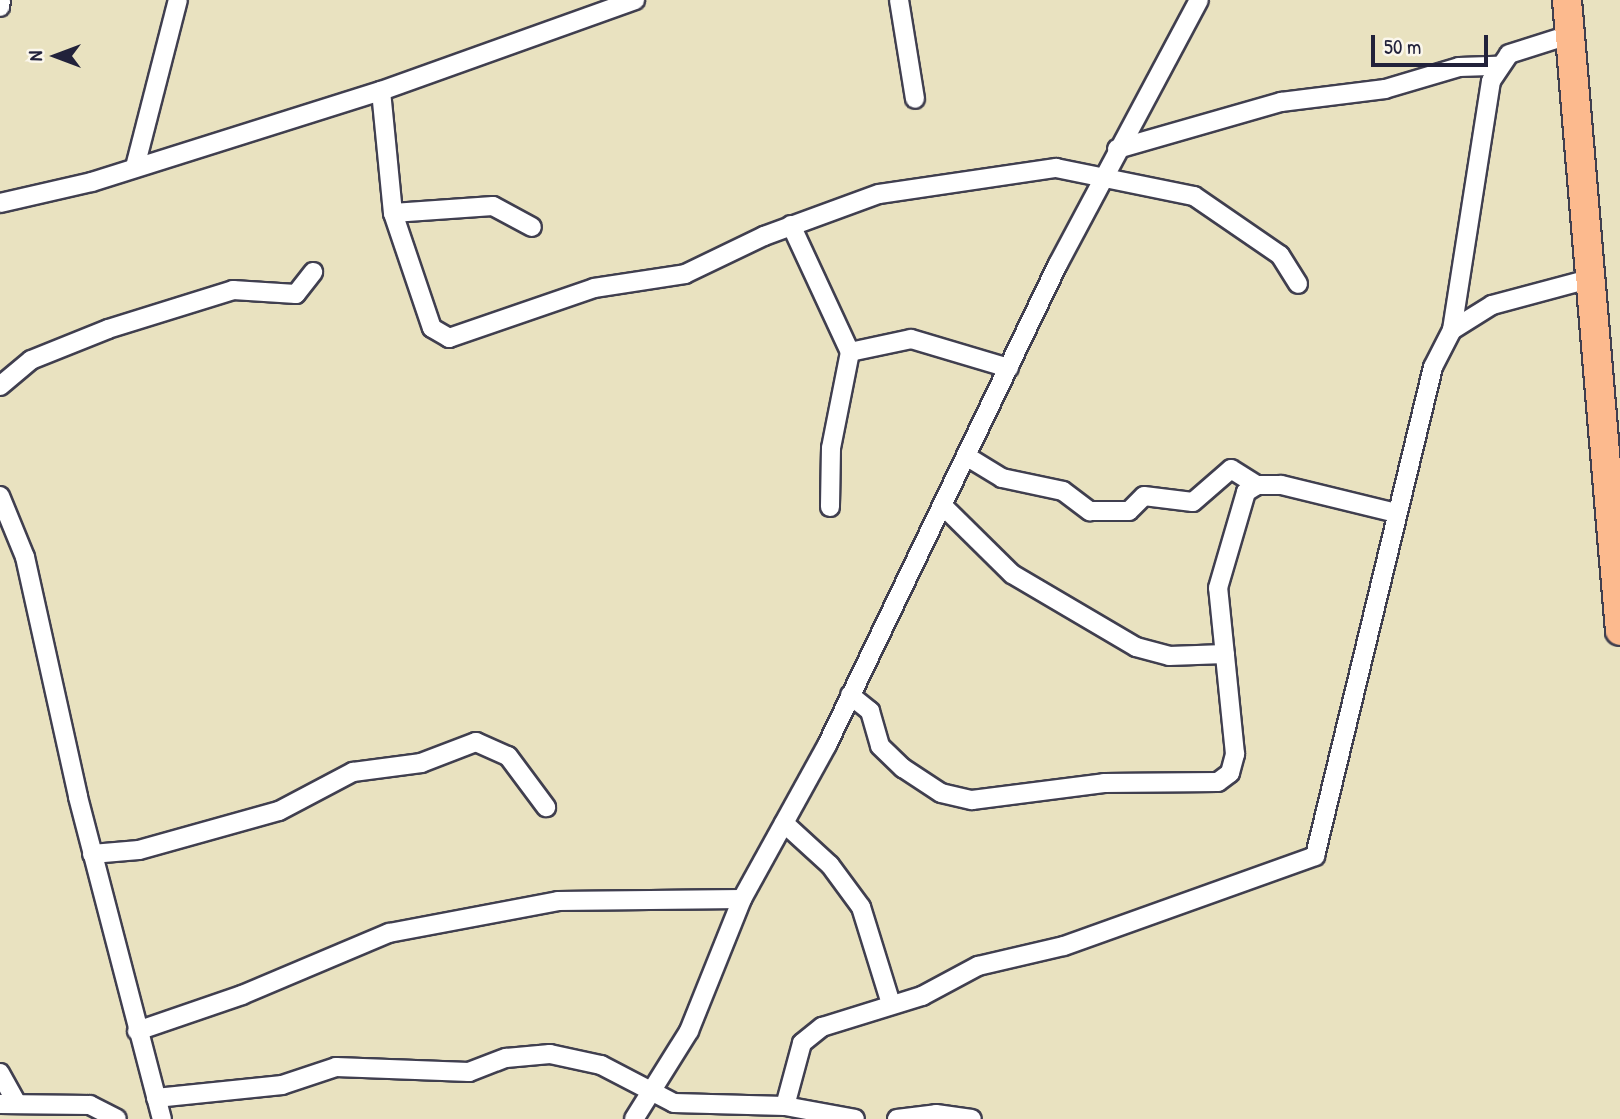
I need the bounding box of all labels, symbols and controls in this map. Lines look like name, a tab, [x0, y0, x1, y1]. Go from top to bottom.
north arrow	[21, 21, 91, 91]
scale bar	[1375, 21, 1492, 65]
text: 50 m	[1384, 32, 1421, 61]
text: N	[22, 51, 48, 61]

